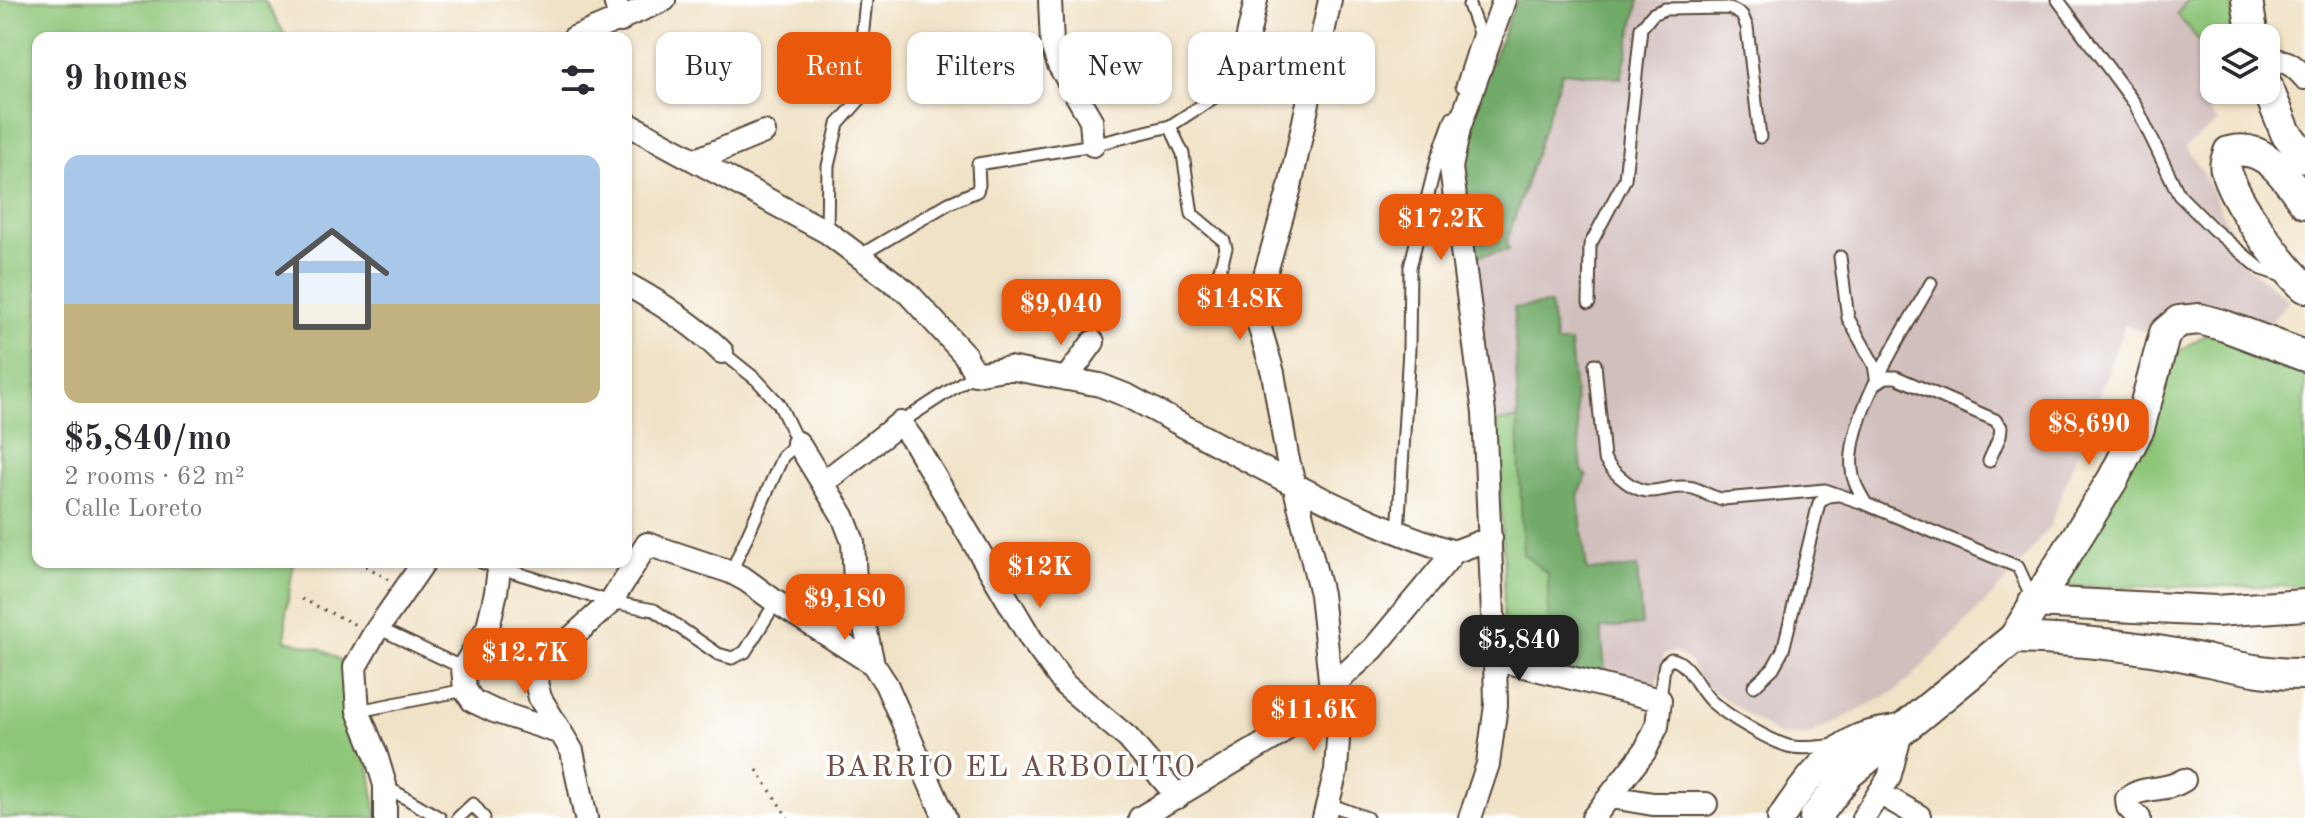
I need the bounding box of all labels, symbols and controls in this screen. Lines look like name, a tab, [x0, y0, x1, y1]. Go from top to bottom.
map controls	[2200, 24, 2280, 104]
button: layers	[2200, 24, 2280, 104]
chip: Buy	[656, 32, 761, 104]
chip: Rent	[777, 32, 891, 104]
chip: Filters	[907, 32, 1043, 104]
chip: New	[1059, 32, 1172, 104]
chip: Apartment	[1188, 32, 1375, 104]
icon: filters	[556, 58, 600, 102]
text: 9 homes	[64, 63, 187, 97]
pin: $17.2K	[1376, 194, 1506, 262]
icon: home	[260, 207, 404, 351]
text: $17.2K	[1397, 207, 1485, 233]
pin: $14.8K	[1175, 274, 1305, 342]
pin: $9,040	[996, 279, 1126, 347]
text: $14.8K	[1196, 287, 1284, 313]
text: $9,040	[1020, 292, 1102, 318]
pin: $8,690	[2024, 399, 2154, 467]
text: $8,690	[2048, 412, 2130, 438]
text: $5,840/mo	[64, 423, 232, 457]
text: 2 rooms · 62 m²	[64, 464, 245, 490]
text: Calle Loreto	[64, 496, 202, 522]
pin: $12K	[993, 542, 1087, 610]
text: $12K	[1007, 555, 1073, 581]
pin: $9,180	[780, 574, 910, 642]
text: $9,180	[804, 587, 886, 613]
pin: $5,840	[1454, 615, 1584, 683]
pin: $12.7K	[460, 628, 590, 696]
text: $5,840	[1478, 628, 1560, 654]
text: $12.7K	[481, 641, 569, 667]
pin: $11.6K	[1249, 685, 1379, 753]
text: $11.6K	[1270, 698, 1358, 724]
district label: BARRIO EL ARBOLITO	[825, 753, 1197, 783]

